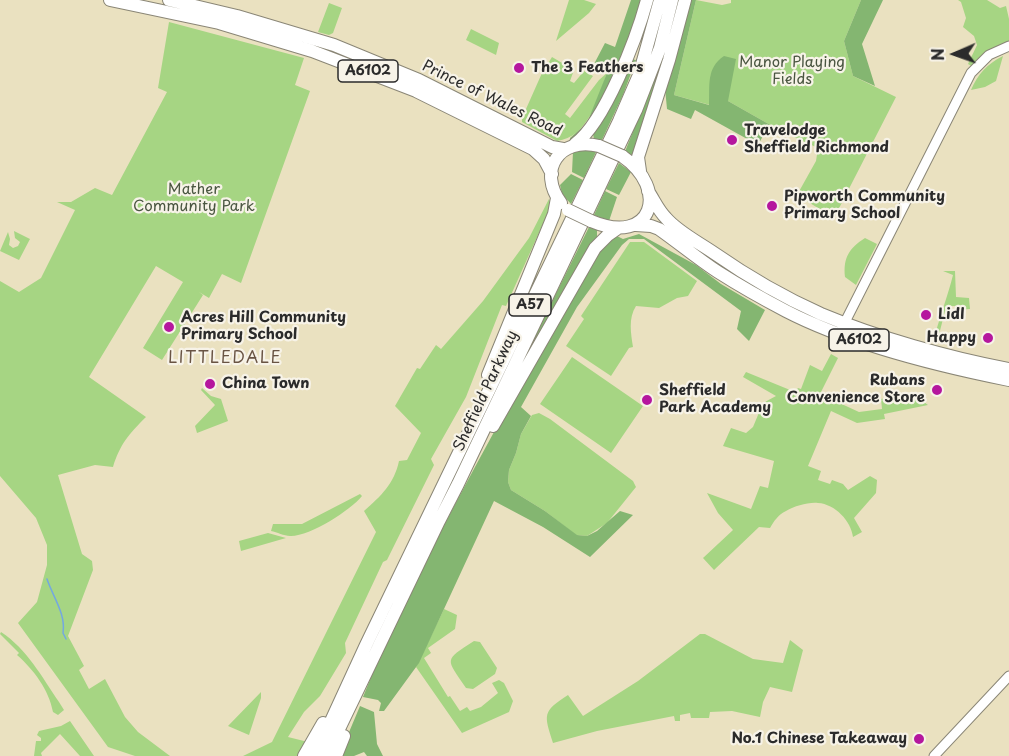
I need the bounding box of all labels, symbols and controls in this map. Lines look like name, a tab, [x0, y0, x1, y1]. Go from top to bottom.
north arrow	[925, 24, 985, 84]
text: N	[925, 48, 949, 61]
park label: Manor Playing Fields	[739, 54, 845, 89]
street label: Prince of Wales Road	[419, 57, 565, 141]
place label: The 3 Feathers	[531, 59, 644, 77]
road number: A6102	[338, 60, 398, 82]
marker: The 3 Feathers	[512, 61, 526, 75]
place label: Travelodge Sheffield Richmond	[744, 122, 889, 157]
marker: Travelodge Sheffield Richmond	[725, 133, 739, 147]
park label: Mather Community Park	[133, 181, 255, 216]
place label: Pipworth Community Primary School	[784, 188, 945, 223]
marker: Pipworth Community Primary School	[765, 199, 779, 213]
road number: A57	[509, 294, 551, 316]
place label: Lidl	[938, 306, 965, 324]
marker: Lidl	[919, 308, 933, 322]
place label: Acres Hill Community Primary School	[181, 309, 346, 344]
marker: Acres Hill Community Primary School	[162, 320, 176, 334]
street label: Sheffield Parkway	[450, 328, 522, 454]
road number: A6102	[829, 329, 889, 351]
place label: Happy	[927, 329, 976, 347]
marker: Happy	[981, 331, 995, 345]
district label: LITTLEDALE	[170, 349, 280, 369]
place label: Rubans Convenience Store	[787, 372, 925, 407]
place label: China Town	[222, 375, 309, 393]
marker: China Town	[203, 377, 217, 391]
place label: Sheffield Park Academy	[659, 382, 771, 417]
marker: Rubans Convenience Store	[930, 383, 944, 397]
marker: Sheffield Park Academy	[640, 393, 654, 407]
place label: No.1 Chinese Takeaway	[731, 730, 907, 748]
marker: No.1 Chinese Takeaway	[912, 732, 926, 746]

